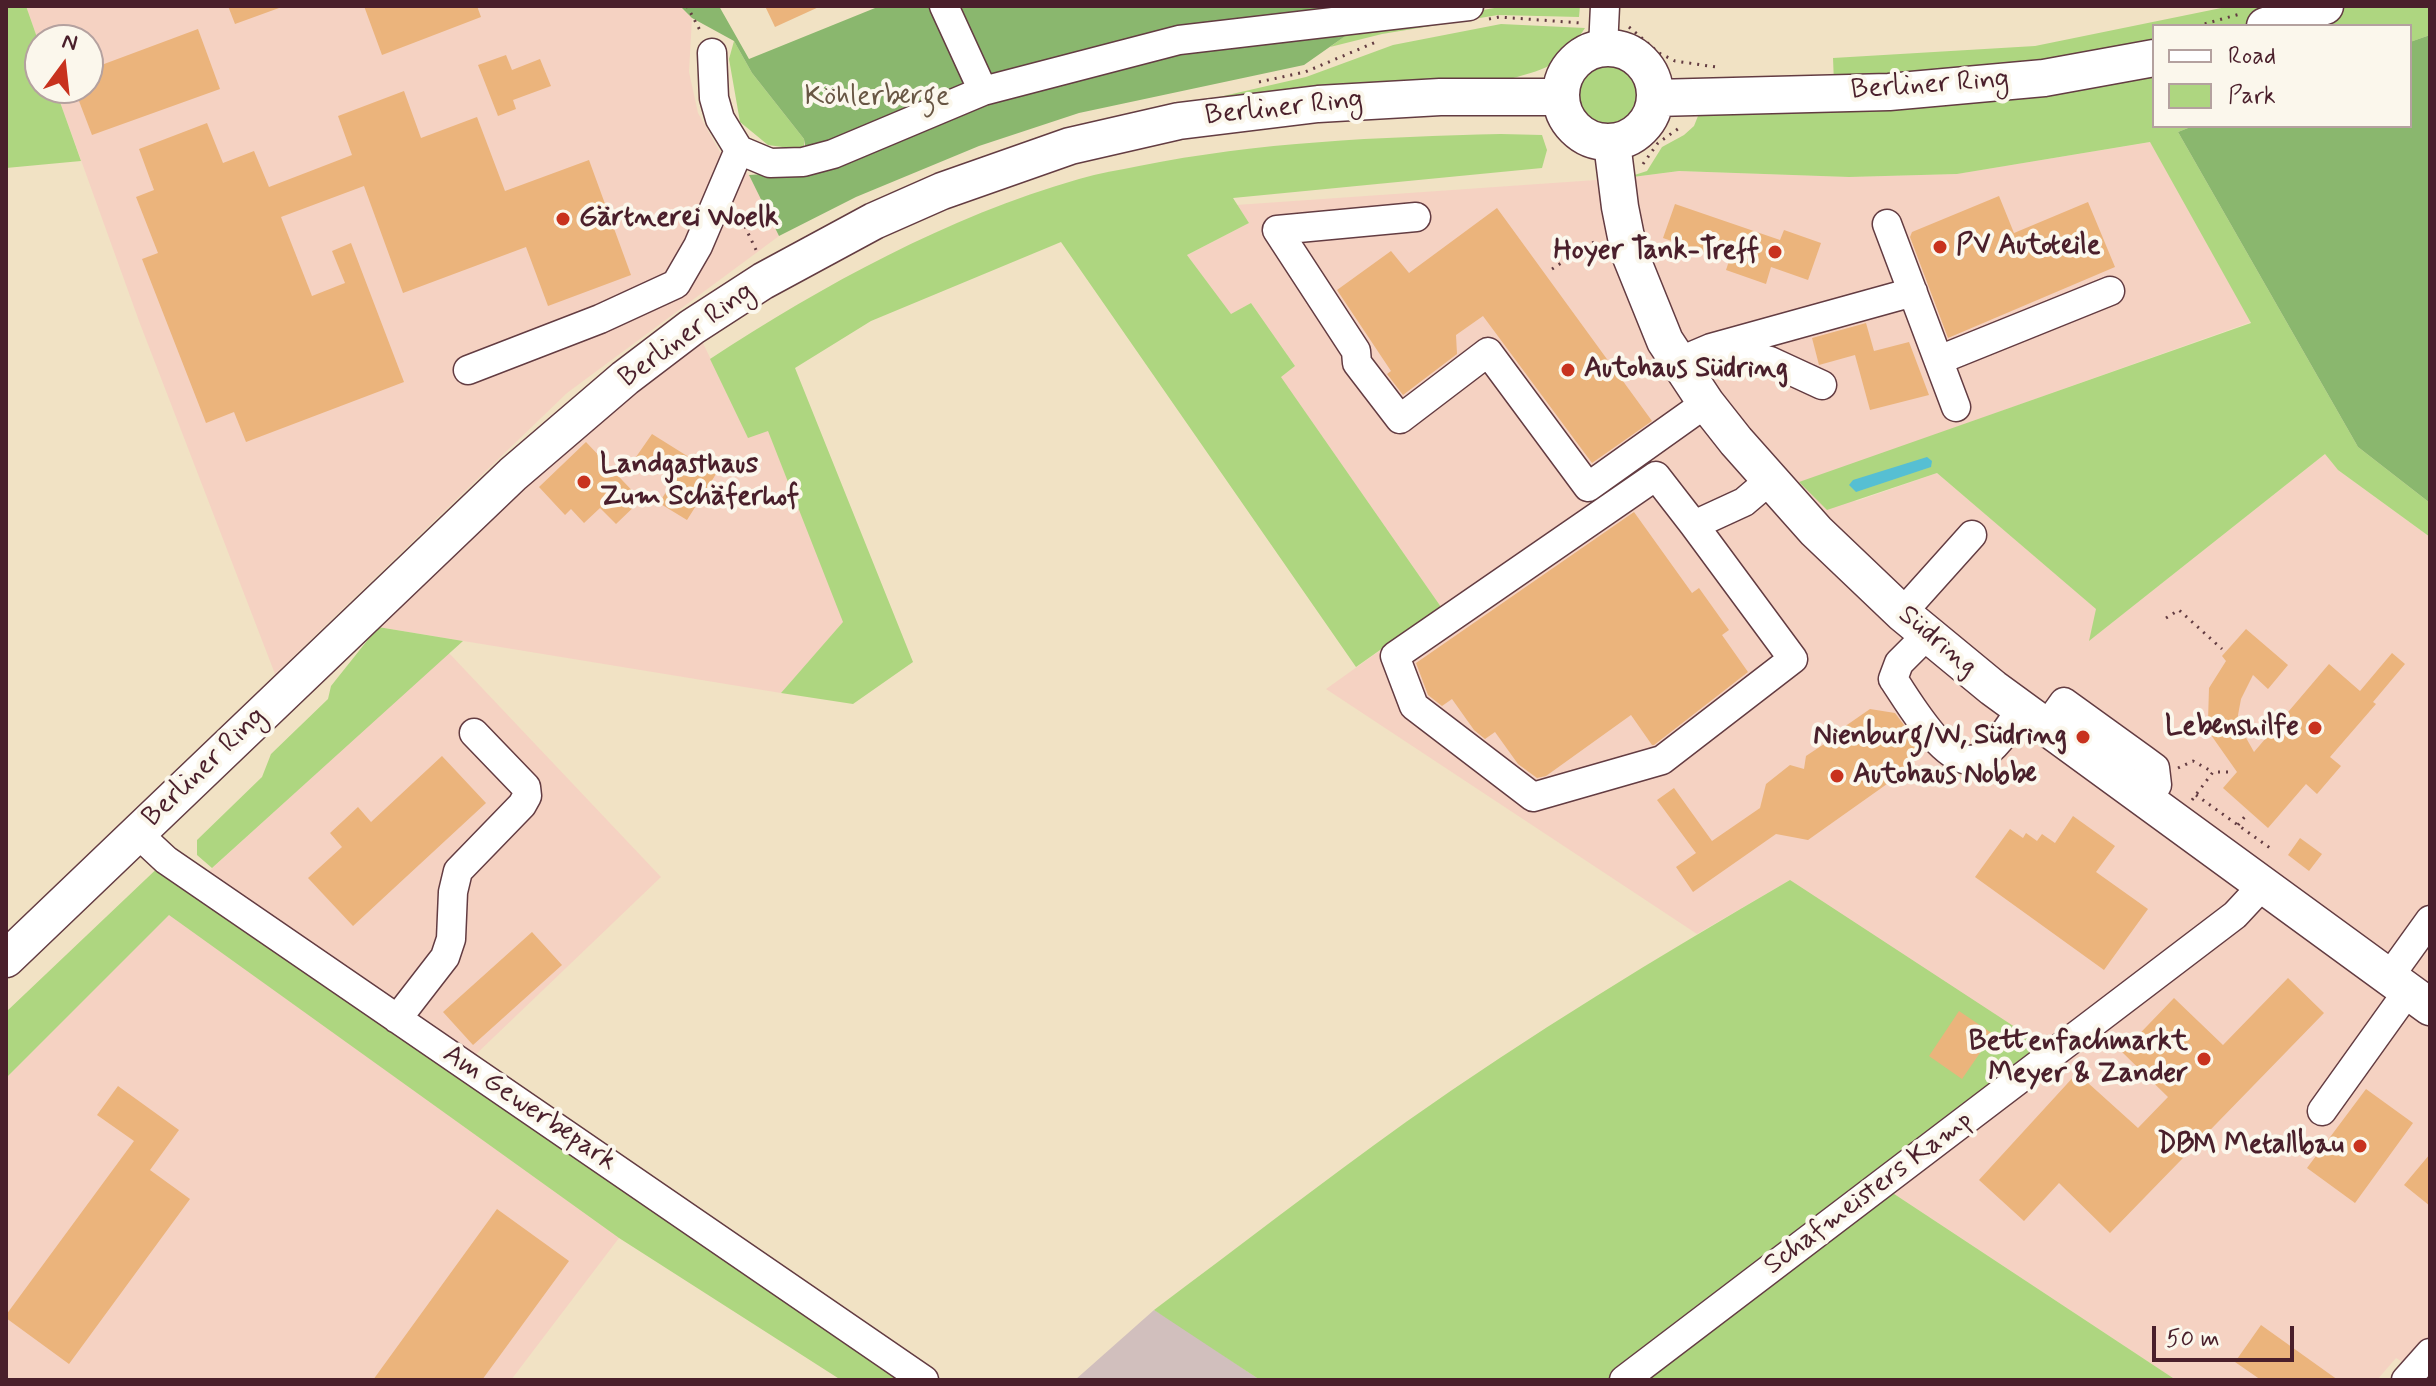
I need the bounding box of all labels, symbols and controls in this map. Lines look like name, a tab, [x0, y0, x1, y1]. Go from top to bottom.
north arrow	[24, 24, 104, 104]
legend	[2152, 24, 2412, 128]
text: N	[59, 27, 80, 58]
text: Road	[2228, 41, 2276, 72]
street label: Berliner Ring	[1850, 64, 2010, 108]
park label: Köhlerberge	[804, 81, 950, 115]
text: Park	[2228, 81, 2276, 112]
street label: Berliner Ring	[1203, 84, 1365, 134]
place label: Gärtnerei Woelk	[579, 202, 779, 236]
marker: Gärtnerei Woelk	[554, 210, 572, 228]
place label: PV Autoteile	[1956, 230, 2101, 264]
place label: Hoyer Tank-Treff	[1553, 235, 1759, 269]
marker: PV Autoteile	[1931, 238, 1949, 256]
marker: Hoyer Tank-Treff	[1766, 243, 1784, 261]
street label: Berliner Ring	[613, 276, 761, 396]
place label: Autohaus Südring	[1584, 353, 1788, 387]
marker: Autohaus Südring	[1559, 361, 1577, 379]
place label: Landgasthaus Zum Schäferhof	[600, 449, 799, 515]
marker: Landgasthaus Zum Schäferhof	[575, 473, 593, 491]
street label: Südring	[1891, 599, 1983, 685]
street label: Berliner Ring	[136, 701, 274, 835]
place label: Lebenshilfe	[2165, 711, 2299, 745]
marker: Lebenshilfe	[2306, 719, 2324, 737]
place label: Nienburg/W, Südring	[1813, 720, 2067, 754]
marker: Nienburg/W, Südring	[2074, 728, 2092, 746]
place label: Autohaus Nobbe	[1853, 759, 2037, 793]
marker: Autohaus Nobbe	[1828, 767, 1846, 785]
place label: Bettenfachmarkt Meyer & Zander	[1969, 1026, 2188, 1092]
street label: Am Gewerbepark	[436, 1038, 622, 1180]
marker: Bettenfachmarkt Meyer & Zander	[2195, 1050, 2213, 1068]
street label: Schafmeisters Kamp	[1758, 1105, 1980, 1283]
place label: DBM Metallbau	[2157, 1129, 2344, 1163]
marker: DBM Metallbau	[2351, 1137, 2369, 1155]
scale bar	[2156, 1310, 2298, 1360]
text: 50 m	[2166, 1324, 2220, 1355]

